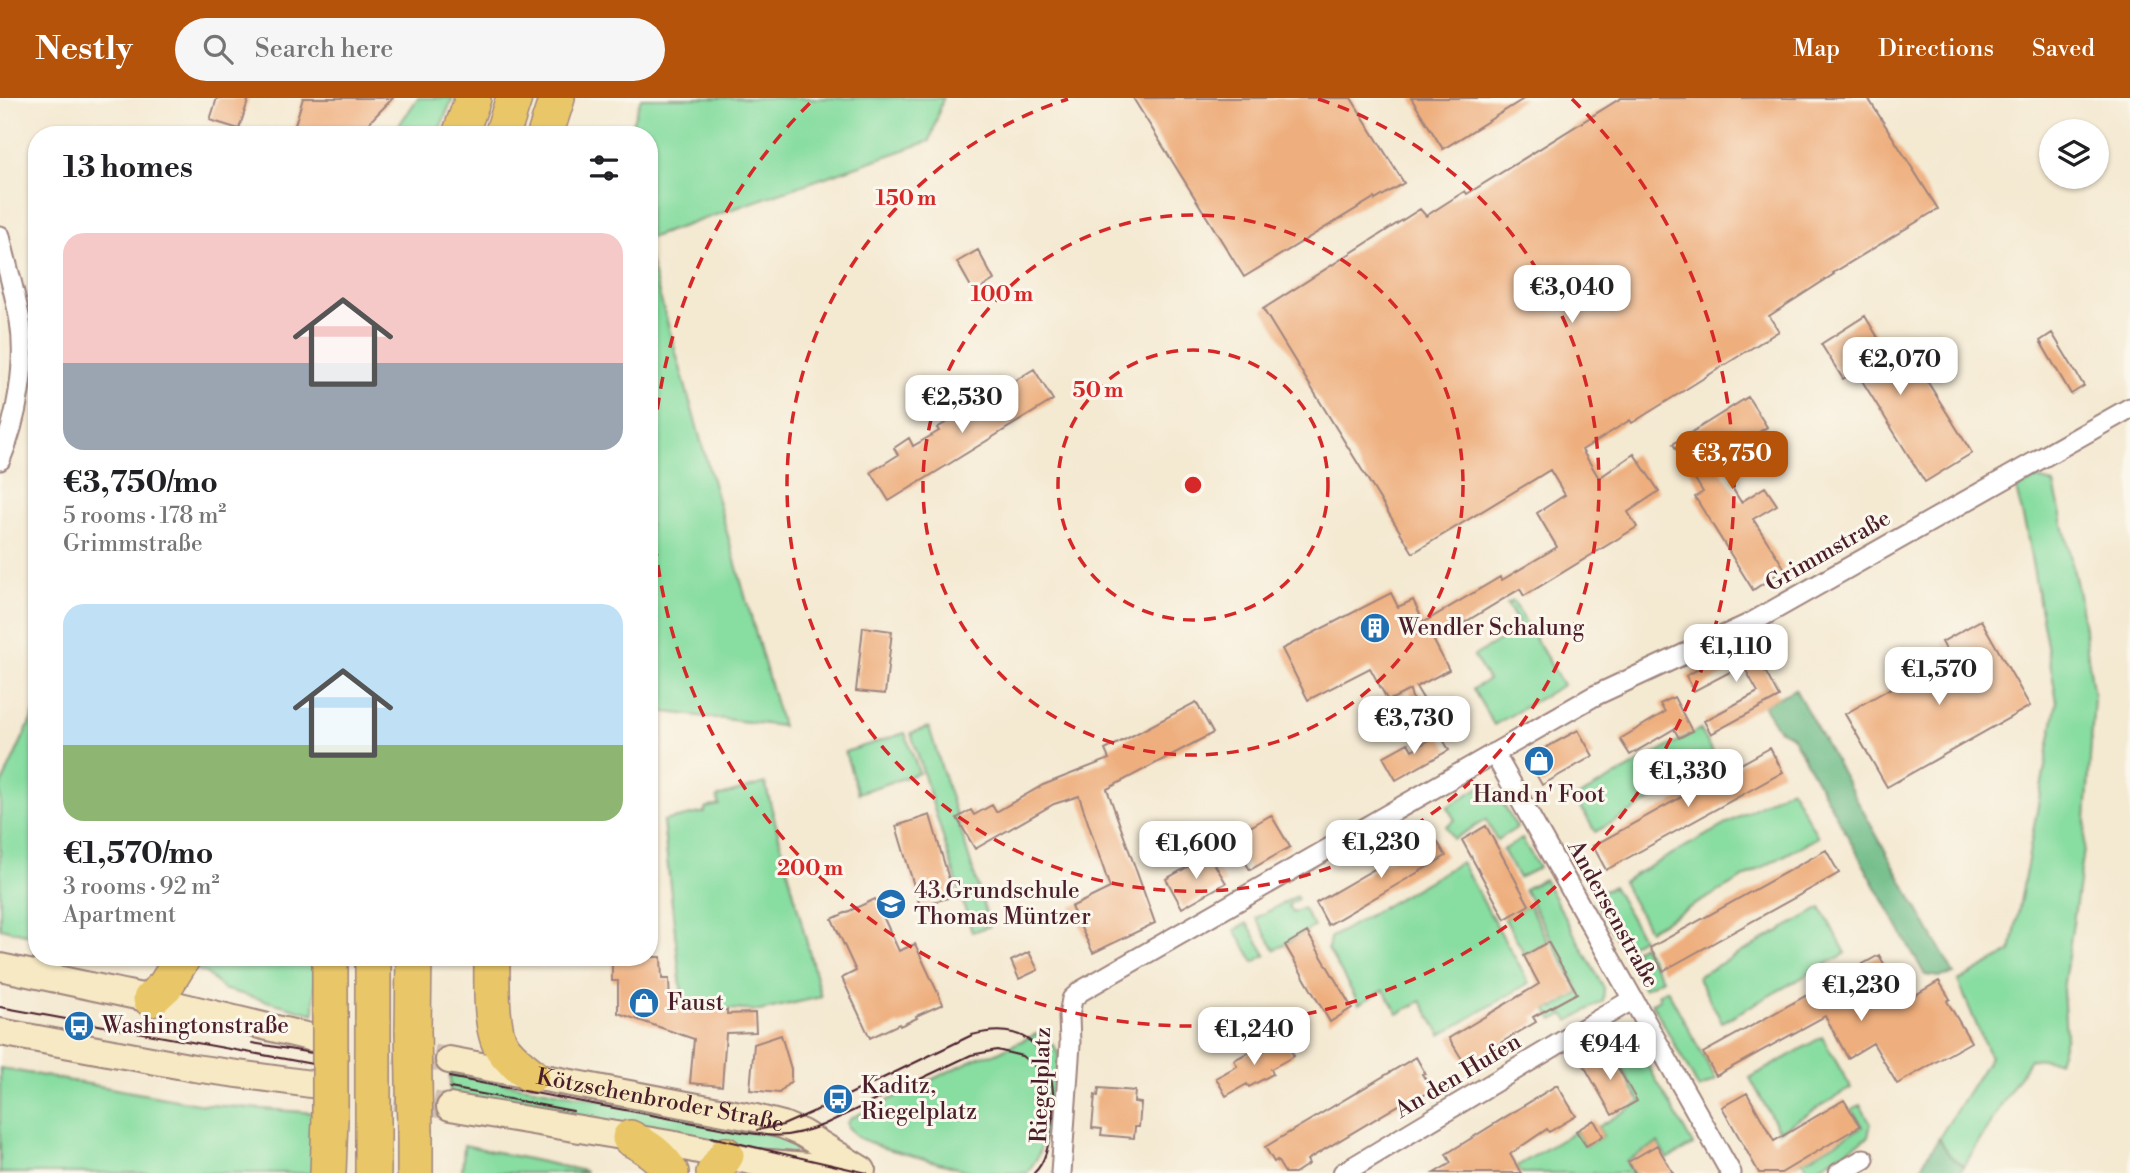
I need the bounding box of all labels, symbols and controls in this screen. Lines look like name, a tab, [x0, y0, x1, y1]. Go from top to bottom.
search box	[175, 18, 665, 81]
text: Nestly	[35, 29, 133, 70]
icon: search	[199, 30, 237, 68]
text: Search here	[255, 33, 393, 65]
text: Map	[1793, 34, 1840, 64]
text: Directions	[1878, 34, 1994, 64]
text: Saved	[2032, 34, 2095, 64]
map controls	[2039, 119, 2109, 189]
button: layers	[2039, 119, 2109, 189]
text: 13 homes	[63, 149, 193, 187]
icon: filters	[585, 149, 623, 187]
text: 150 m	[876, 186, 936, 212]
pin: €3,040	[1515, 266, 1629, 325]
text: €3,040	[1530, 274, 1614, 302]
icon: home	[280, 279, 406, 405]
text: 100 m	[971, 282, 1033, 308]
pin: €2,070	[1843, 338, 1957, 397]
text: €2,070	[1859, 346, 1941, 374]
pin: €2,530	[905, 376, 1019, 435]
text: 50 m	[1073, 378, 1123, 404]
text: €2,530	[921, 384, 1003, 412]
pin: €3,750	[1675, 432, 1789, 491]
text: €3,750	[1692, 440, 1772, 468]
text: €3,750/mo	[63, 464, 218, 502]
centre of rings	[1181, 473, 1205, 497]
text: 5 rooms · 178 m²	[63, 502, 226, 530]
street label: Grimmstraße	[1761, 504, 1895, 598]
text: Grimmstraße	[63, 530, 203, 558]
building icon: Wendler Schalung	[1358, 611, 1392, 645]
place label: Wendler Schalung	[1397, 614, 1584, 642]
pin: €1,110	[1679, 624, 1793, 684]
text: €1,110	[1700, 633, 1772, 661]
pin: €1,570	[1882, 648, 1996, 707]
icon: home	[280, 650, 406, 776]
text: €1,570	[1901, 656, 1977, 684]
pin: €3,730	[1357, 696, 1471, 756]
text: €3,730	[1374, 705, 1454, 733]
shop icon: Hand n' Foot	[1522, 744, 1556, 778]
pin: €1,330	[1631, 750, 1745, 809]
text: €1,330	[1649, 758, 1727, 786]
place label: Hand n' Foot	[1473, 781, 1605, 809]
pin: €1,230	[1324, 820, 1438, 880]
pin: €1,600	[1139, 822, 1253, 881]
text: €1,230	[1342, 829, 1420, 857]
text: €1,600	[1155, 830, 1237, 858]
text: €1,570/mo	[63, 835, 213, 873]
street label: Andersenstraße	[1561, 835, 1665, 992]
text: 200 m	[777, 856, 843, 882]
text: 3 rooms · 92 m²	[63, 873, 219, 901]
place label: 43.Grundschule Thomas Müntzer	[914, 877, 1091, 931]
school or university icon: 43.Grundschule Thomas Müntzer	[874, 887, 908, 921]
text: Apartment	[63, 901, 176, 929]
pin: €1,230	[1804, 964, 1918, 1023]
text: €1,230	[1822, 972, 1900, 1000]
shop icon: Faust	[627, 986, 661, 1020]
place label: Faust	[667, 989, 724, 1017]
pin: €1,240	[1197, 1007, 1311, 1067]
bus stop icon: Washingtonstraße	[62, 1009, 96, 1043]
place label: Washingtonstraße	[101, 1012, 289, 1040]
text: €1,240	[1214, 1016, 1294, 1044]
pin: €944	[1569, 1023, 1651, 1082]
street label: Riegelplatz	[1025, 1026, 1057, 1144]
street label: An den Hufen	[1389, 1027, 1526, 1125]
text: €944	[1580, 1031, 1640, 1059]
street label: Kötzschenbroder Straße	[534, 1063, 787, 1139]
place label: Kaditz, Riegelplatz	[861, 1072, 977, 1126]
bus stop icon: Kaditz, Riegelplatz	[821, 1082, 855, 1116]

